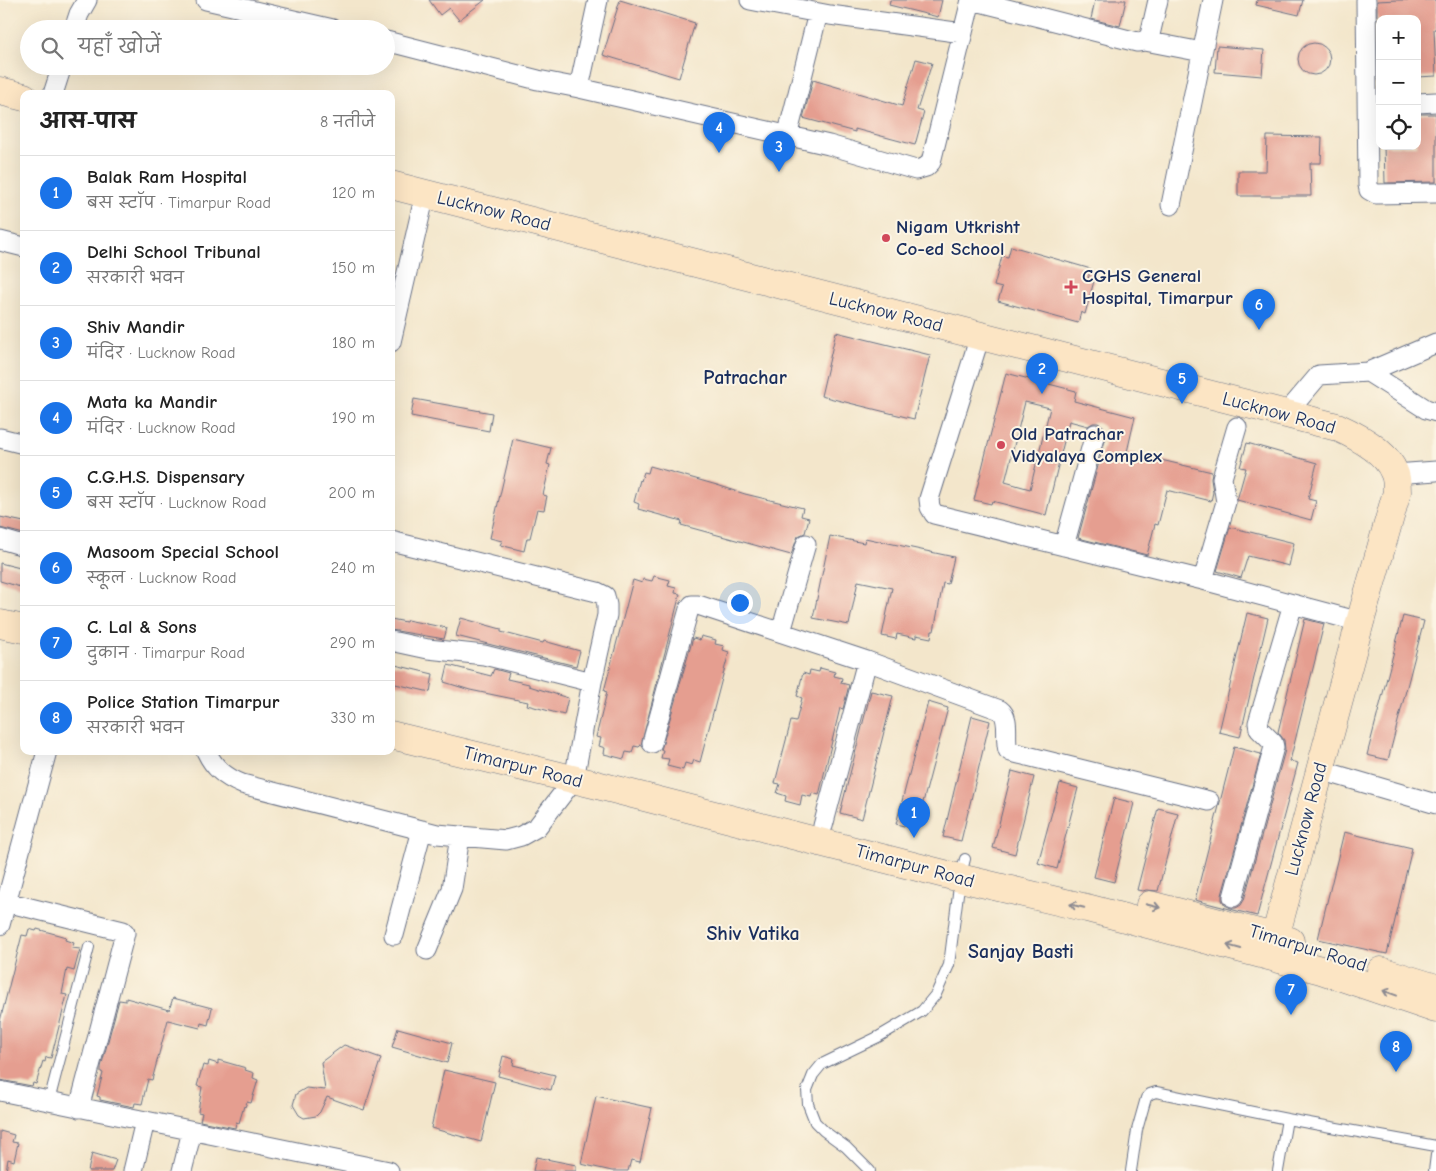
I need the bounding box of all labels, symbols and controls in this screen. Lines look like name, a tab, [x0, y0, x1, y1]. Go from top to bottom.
map controls	[1376, 15, 1421, 150]
button: +	[1376, 15, 1421, 60]
search box	[20, 20, 395, 75]
icon: search	[38, 34, 66, 62]
text: यहाँ खोजें	[78, 36, 161, 58]
button: −	[1376, 60, 1421, 105]
button: locate	[1376, 105, 1421, 150]
text: आस-पास	[40, 109, 136, 133]
pin: 4	[703, 112, 735, 153]
text: 8 नतीजे	[320, 113, 375, 131]
pin: 3	[763, 131, 795, 172]
text: Balak Ram Hospital	[87, 166, 247, 188]
text: 1	[53, 184, 59, 202]
text: 120 m	[332, 184, 375, 202]
street label: Lucknow Road	[435, 186, 553, 236]
text: बस स्टॉप · Timarpur Road	[87, 194, 271, 212]
place label: Nigam Utkrisht Co-ed School	[896, 216, 1021, 260]
marker: Nigam Utkrisht Co-ed School	[880, 232, 892, 244]
text: Delhi School Tribunal	[87, 241, 261, 263]
text: 2	[52, 259, 60, 277]
text: 150 m	[332, 259, 375, 277]
place label: CGHS General Hospital, Timarpur	[1082, 265, 1233, 309]
text: सरकारी भवन	[87, 269, 184, 287]
marker: CGHS General Hospital, Timarpur	[1064, 280, 1078, 294]
street label: Lucknow Road	[827, 287, 945, 337]
pin: 6	[1243, 289, 1275, 330]
text: Shiv Mandir	[87, 316, 184, 338]
text: 3	[52, 334, 60, 352]
text: 180 m	[332, 334, 375, 352]
text: मंदिर · Lucknow Road	[87, 344, 236, 362]
pin: 2	[1026, 353, 1058, 394]
pin: 5	[1166, 363, 1198, 404]
district label: Patrachar	[703, 366, 787, 389]
street label: Lucknow Road	[1220, 387, 1338, 439]
text: Mata ka Mandir	[87, 391, 217, 413]
text: 4	[52, 409, 60, 427]
text: 190 m	[332, 409, 375, 427]
text: मंदिर · Lucknow Road	[87, 419, 236, 437]
place label: Old Patrachar Vidyalaya Complex	[1011, 423, 1163, 467]
marker: Old Patrachar Vidyalaya Complex	[995, 439, 1007, 451]
text: C.G.H.S. Dispensary	[87, 466, 244, 488]
text: 5	[52, 484, 60, 502]
text: 200 m	[329, 484, 375, 502]
text: बस स्टॉप · Lucknow Road	[87, 494, 266, 512]
text: Masoom Special School	[87, 541, 279, 563]
text: 6	[52, 559, 60, 577]
text: 240 m	[331, 559, 375, 577]
text: स्कूल · Lucknow Road	[87, 569, 237, 587]
your location	[727, 590, 753, 616]
text: C. Lal & Sons	[87, 616, 197, 638]
text: 7	[52, 634, 60, 652]
text: 290 m	[330, 634, 375, 652]
text: दुकान · Timarpur Road	[87, 644, 245, 662]
text: Police Station Timarpur	[87, 691, 279, 713]
text: 8	[52, 709, 60, 727]
text: 330 m	[330, 709, 375, 727]
text: सरकारी भवन	[87, 719, 184, 737]
street label: Timarpur Road	[461, 742, 585, 792]
street label: Lucknow Road	[1280, 760, 1332, 878]
pin: 1	[898, 797, 930, 838]
street label: Timarpur Road	[853, 840, 977, 892]
one-way arrow	[1070, 901, 1086, 910]
one-way arrow	[1144, 902, 1160, 911]
street label: Timarpur Road	[1246, 920, 1370, 976]
district label: Shiv Vatika	[706, 922, 800, 945]
district label: Sanjay Basti	[968, 940, 1074, 963]
one-way arrow	[1227, 942, 1243, 951]
pin: 7	[1275, 974, 1307, 1015]
one-way arrow	[1383, 988, 1398, 997]
pin: 8	[1380, 1031, 1412, 1072]

